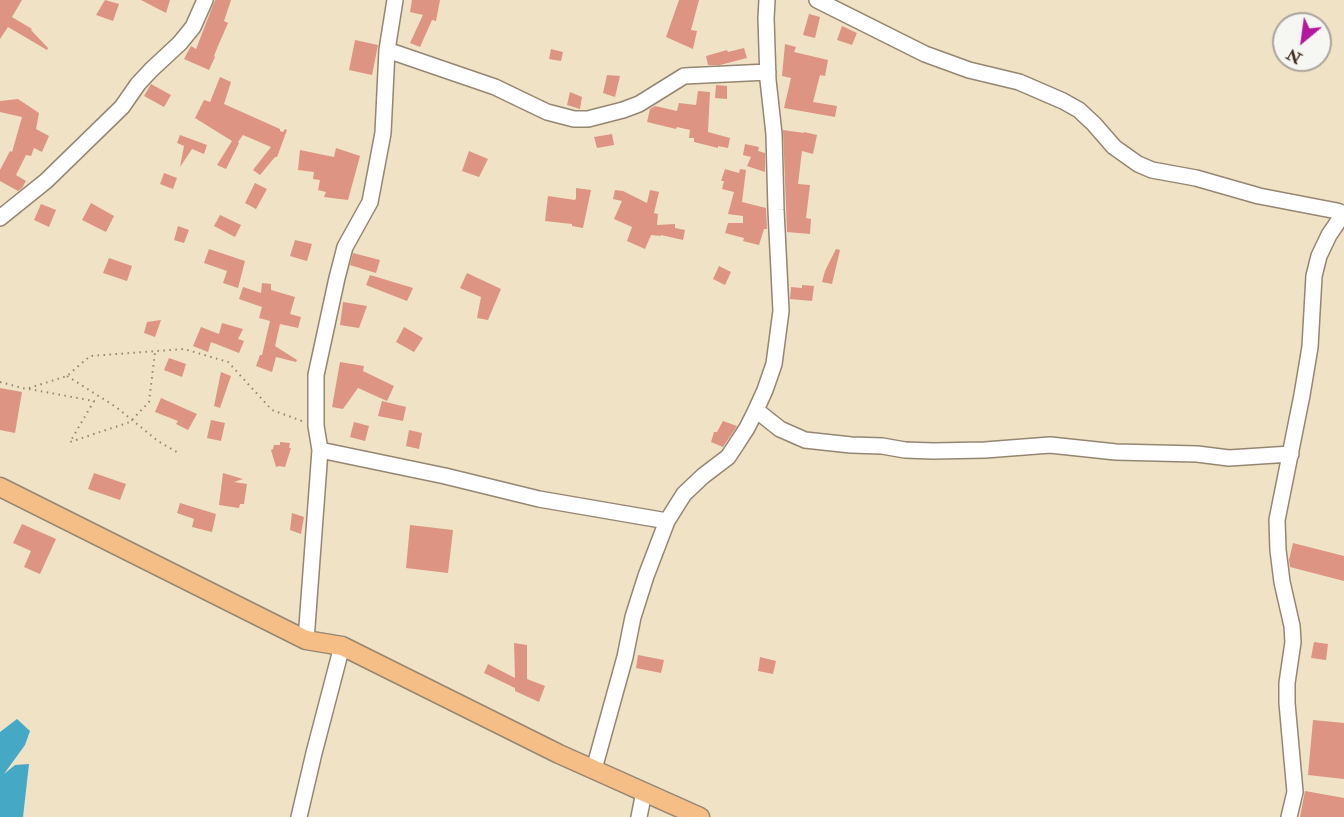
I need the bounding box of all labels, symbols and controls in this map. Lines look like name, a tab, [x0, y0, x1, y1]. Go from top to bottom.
north arrow	[1272, 12, 1332, 72]
text: N	[1283, 44, 1305, 68]

